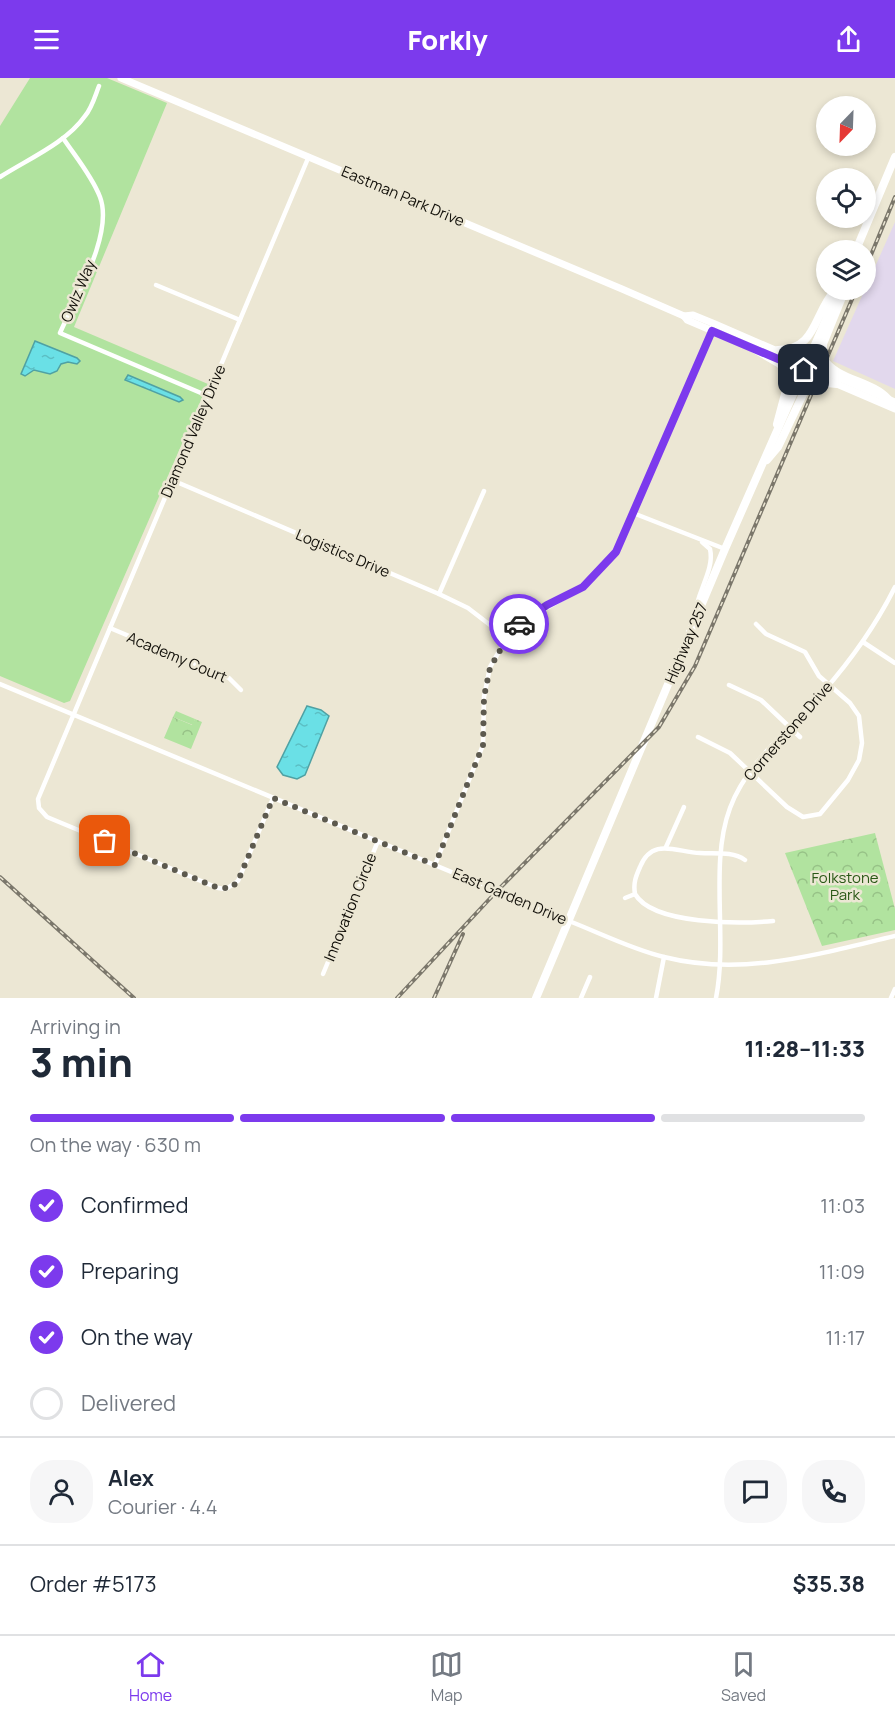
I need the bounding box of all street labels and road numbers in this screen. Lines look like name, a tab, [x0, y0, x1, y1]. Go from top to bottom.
street label: Eastman Park Drive	[338, 161, 468, 231]
street label: Owlz Way	[55, 256, 101, 325]
street label: Diamond Valley Drive	[155, 361, 231, 501]
street label: Logistics Drive	[293, 524, 394, 582]
street label: Highway 257	[659, 599, 713, 687]
street label: Academy Court	[124, 626, 230, 688]
street label: Cornerstone Drive	[739, 676, 837, 785]
street label: Innovation Circle	[319, 849, 381, 964]
street label: East Garden Drive	[450, 862, 571, 930]

